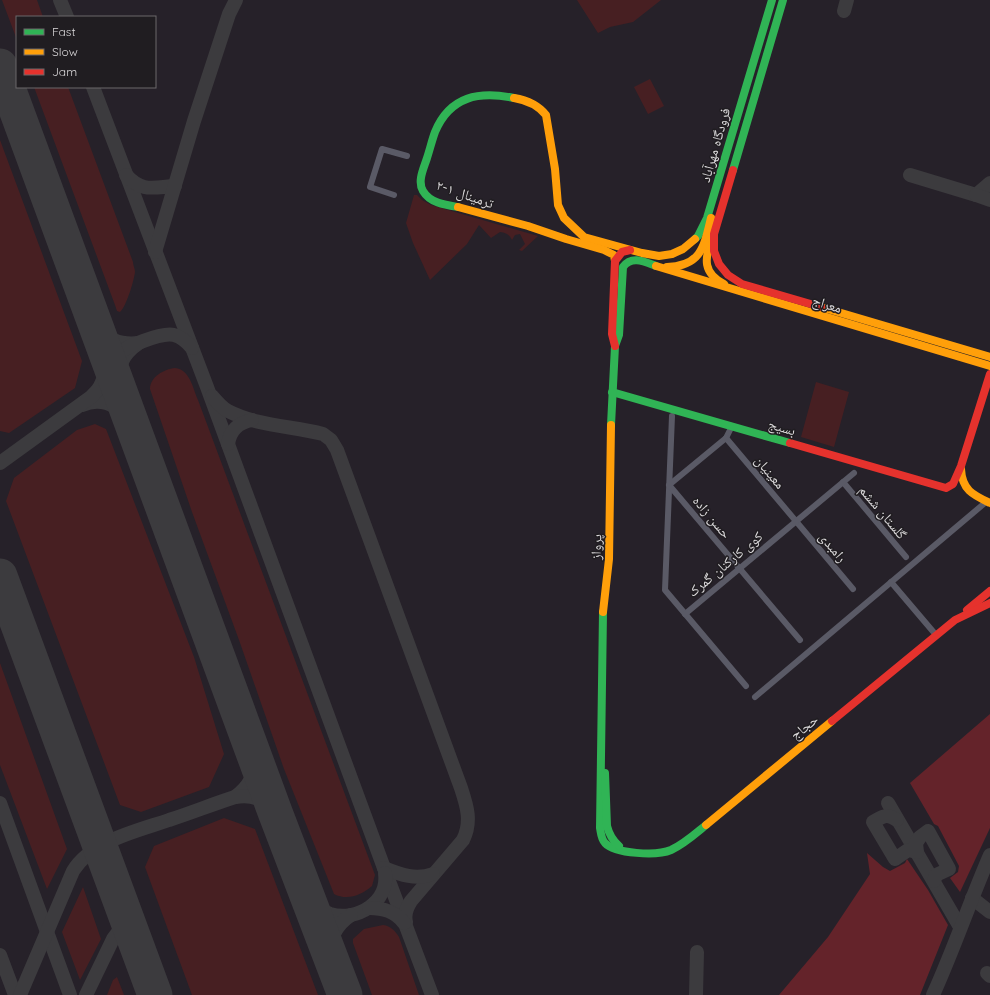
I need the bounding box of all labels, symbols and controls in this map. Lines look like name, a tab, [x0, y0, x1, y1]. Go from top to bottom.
legend	[16, 16, 156, 88]
text: Fast	[52, 24, 76, 39]
text: Slow	[52, 44, 78, 59]
text: Jam	[52, 64, 77, 79]
street label: فرودگاه مهرآباد	[696, 106, 734, 184]
street label: ترمینال ۱-۲	[434, 176, 496, 212]
street label: معراج	[810, 291, 844, 318]
street label: بسیج	[766, 415, 798, 440]
street label: معینیان	[751, 452, 789, 492]
street label: گلستان ششم	[854, 481, 911, 543]
street label: حسن زاده	[689, 492, 735, 542]
street label: کوی کارکنان گمرک	[684, 527, 766, 601]
street label: رامبدی	[815, 528, 851, 566]
street label: پرواز	[587, 534, 606, 561]
street label: حجاج	[786, 710, 822, 744]

